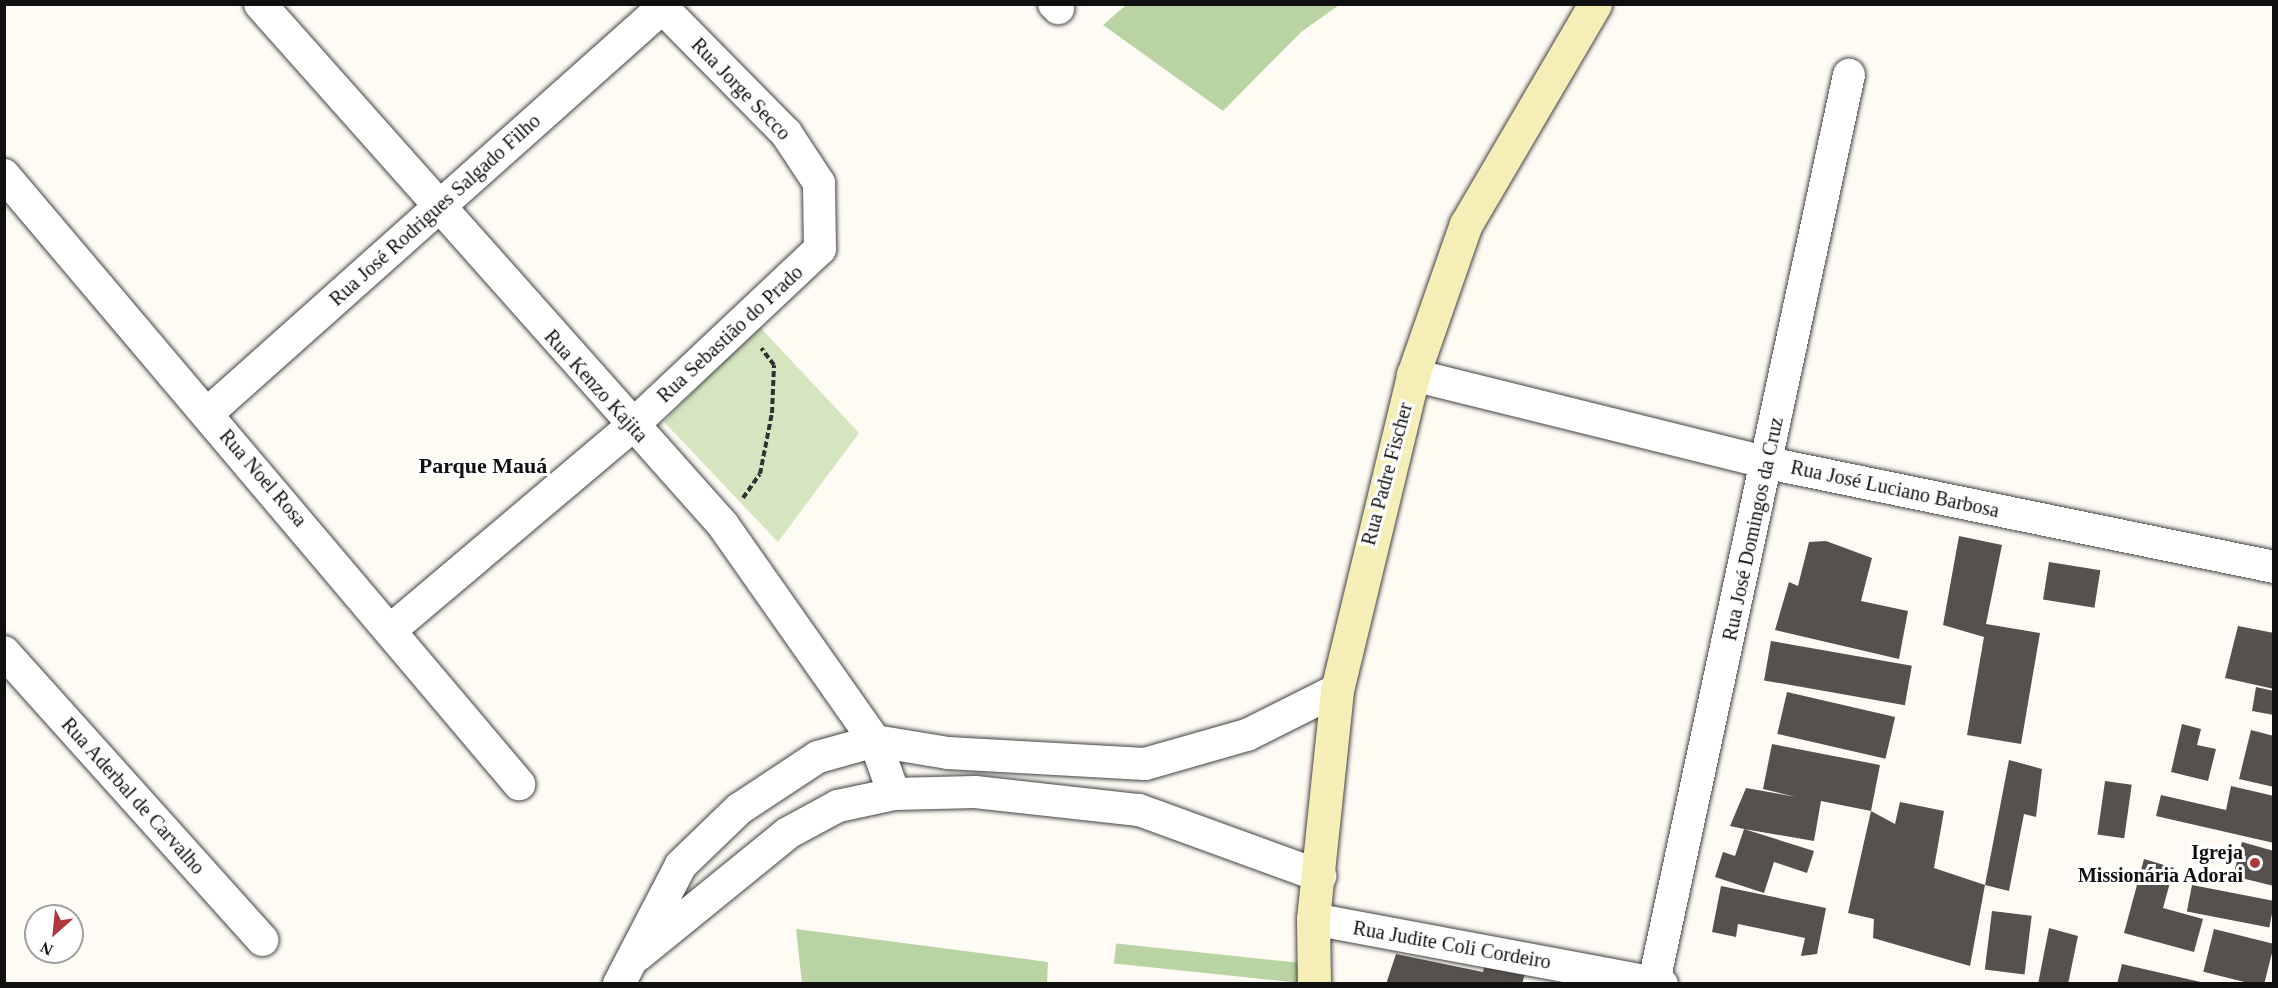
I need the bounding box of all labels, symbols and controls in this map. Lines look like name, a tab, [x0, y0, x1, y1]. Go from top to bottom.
street label: Rua Jorge Secco	[686, 33, 796, 145]
street label: Rua José Rodrigues Salgado Filho	[325, 109, 545, 311]
street label: Rua Sebastião do Prado	[652, 260, 808, 408]
street label: Rua Kenzo Kajita	[539, 325, 653, 447]
street label: Rua Padre Fischer	[1356, 400, 1418, 548]
street label: Rua José Domingos da Cruz	[1718, 415, 1788, 643]
street label: Rua Noel Rosa	[214, 424, 312, 532]
district label: Parque Mauá	[419, 453, 547, 479]
street label: Rua José Luciano Barbosa	[1788, 455, 2002, 523]
street label: Rua Aderbal de Carvalho	[56, 712, 210, 880]
place label: Igreja Missionária Adorai	[2077, 840, 2243, 887]
marker: Igreja Missionária Adorai	[2248, 856, 2262, 870]
north arrow	[24, 904, 84, 964]
street label: Rua Judite Coli Cordeiro	[1351, 916, 1553, 974]
text: N	[37, 939, 56, 959]

